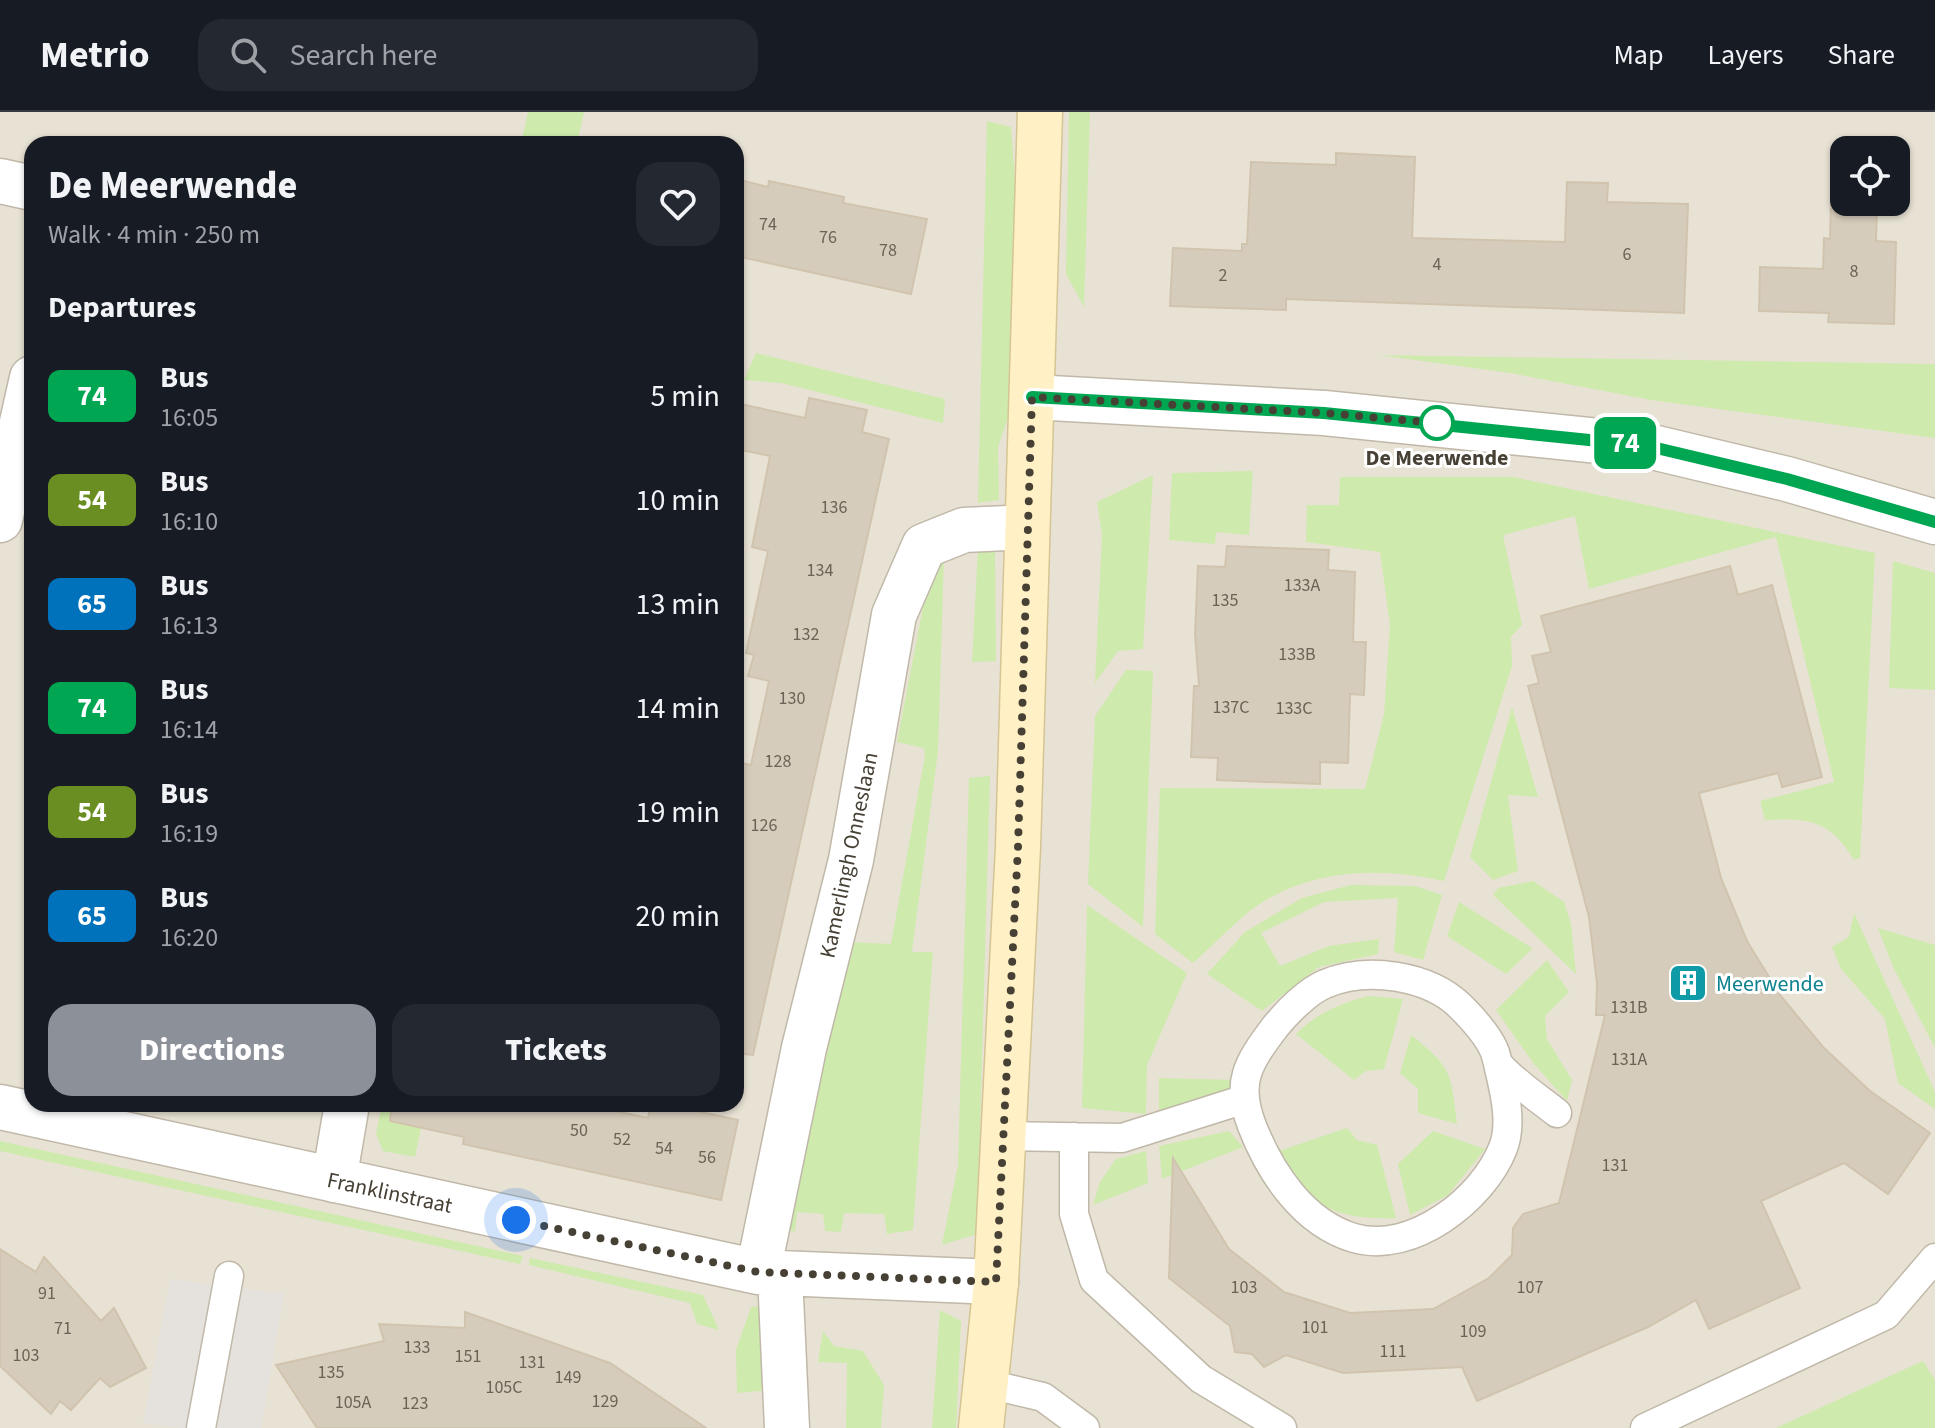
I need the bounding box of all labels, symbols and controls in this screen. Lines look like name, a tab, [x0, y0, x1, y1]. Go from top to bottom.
search box	[198, 19, 758, 91]
text: Metrio	[40, 28, 150, 82]
icon: search	[226, 33, 270, 77]
text: Search here	[290, 34, 437, 77]
text: Map	[1613, 35, 1663, 75]
text: Layers	[1707, 35, 1783, 75]
text: Share	[1827, 35, 1895, 75]
map controls	[1830, 136, 1910, 216]
button: locate	[1830, 136, 1910, 216]
text: De Meerwende	[48, 159, 297, 213]
button: heart	[636, 162, 720, 246]
house number: 74	[759, 212, 777, 237]
text: Walk · 4 min · 250 m	[48, 216, 260, 253]
house number: 76	[819, 225, 837, 250]
house number: 78	[879, 238, 897, 263]
house number: 6	[1623, 242, 1632, 267]
house number: 4	[1433, 252, 1442, 277]
house number: 8	[1850, 259, 1859, 284]
house number: 2	[1219, 263, 1228, 288]
text: Departures	[48, 286, 196, 329]
text: Bus	[160, 356, 208, 399]
text: 5 min	[650, 375, 720, 418]
text: 74	[77, 376, 107, 416]
text: 16:05	[160, 399, 218, 436]
marker: De Meerwende	[1420, 406, 1454, 440]
line badge: 74	[1589, 417, 1661, 469]
text: 74	[1610, 423, 1640, 463]
place label: De Meerwende	[1365, 442, 1509, 474]
text: Bus	[160, 460, 208, 503]
text: 10 min	[636, 479, 720, 522]
text: 54	[77, 480, 107, 520]
house number: 136	[821, 495, 847, 520]
text: 16:10	[160, 503, 218, 540]
house number: 134	[807, 558, 833, 583]
text: Bus	[160, 564, 208, 607]
house number: 133A	[1284, 573, 1321, 598]
text: 13 min	[636, 583, 720, 626]
text: 65	[77, 584, 107, 624]
house number: 135	[1212, 588, 1238, 613]
text: 16:13	[160, 607, 218, 644]
house number: 132	[793, 622, 819, 647]
house number: 133B	[1278, 642, 1316, 667]
text: Bus	[160, 668, 208, 711]
house number: 130	[779, 686, 805, 711]
text: 14 min	[636, 687, 720, 730]
text: 74	[77, 688, 107, 728]
house number: 137C	[1212, 695, 1250, 720]
house number: 133C	[1275, 696, 1313, 721]
text: 16:14	[160, 711, 218, 748]
house number: 128	[765, 749, 791, 774]
street label: Kamerlingh Onneslaan	[812, 749, 886, 961]
text: Bus	[160, 772, 208, 815]
text: 19 min	[636, 791, 720, 834]
text: 54	[77, 792, 107, 832]
house number: 126	[751, 813, 777, 838]
text: 16:19	[160, 815, 218, 852]
text: Bus	[160, 876, 208, 919]
text: 20 min	[636, 895, 720, 938]
text: 65	[77, 896, 107, 936]
text: 16:20	[160, 919, 218, 956]
building icon: Meerwende	[1667, 962, 1709, 1004]
place label: Meerwende	[1716, 968, 1824, 1000]
house number: 131B	[1610, 995, 1648, 1020]
button: Directions	[48, 1004, 376, 1096]
button: Tickets	[392, 1004, 720, 1096]
house number: 131A	[1611, 1047, 1648, 1072]
house number: 50	[570, 1118, 588, 1143]
house number: 52	[613, 1127, 631, 1152]
house number: 54	[655, 1136, 673, 1161]
house number: 56	[698, 1145, 716, 1170]
house number: 131	[1602, 1153, 1628, 1178]
street label: Franklinstraat	[324, 1164, 456, 1222]
your location	[496, 1200, 536, 1240]
house number: 103	[1231, 1275, 1257, 1300]
house number: 107	[1517, 1275, 1543, 1300]
house number: 91	[38, 1281, 56, 1306]
house number: 101	[1302, 1315, 1328, 1340]
house number: 71	[54, 1316, 72, 1341]
house number: 109	[1460, 1319, 1486, 1344]
house number: 133	[404, 1335, 430, 1360]
house number: 111	[1380, 1339, 1406, 1364]
house number: 103	[13, 1343, 39, 1368]
house number: 151	[455, 1344, 481, 1369]
house number: 131	[519, 1350, 545, 1375]
house number: 135	[318, 1360, 344, 1385]
house number: 149	[555, 1365, 581, 1390]
house number: 105C	[485, 1375, 523, 1400]
house number: 129	[592, 1389, 618, 1414]
house number: 105A	[335, 1390, 372, 1415]
house number: 123	[402, 1391, 428, 1416]

